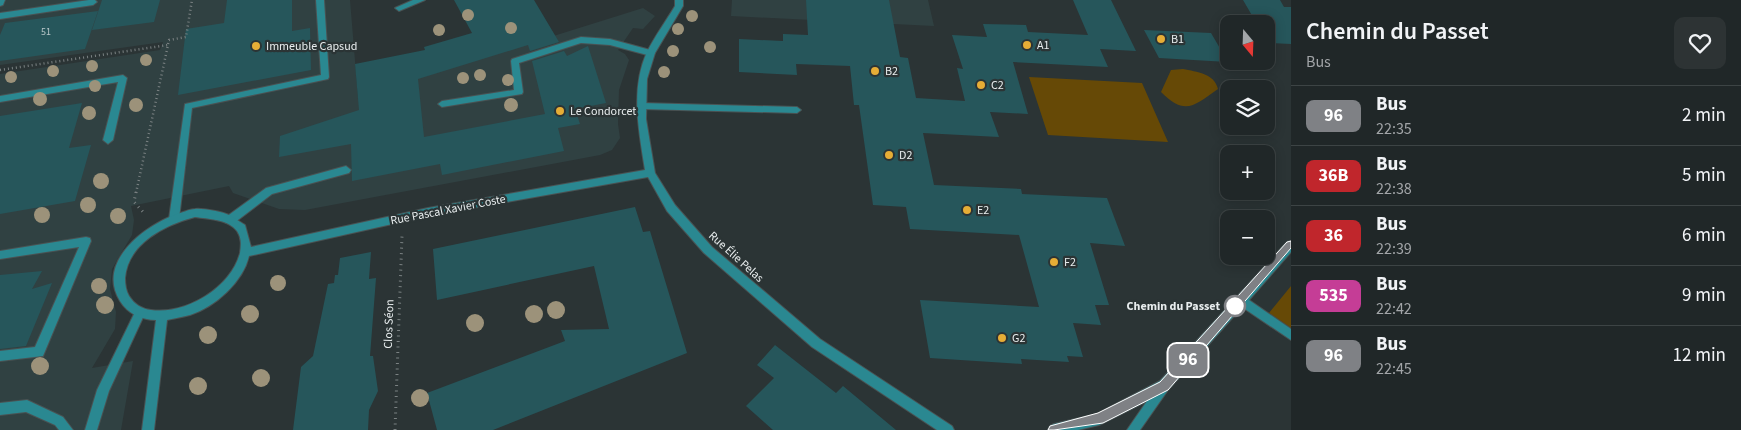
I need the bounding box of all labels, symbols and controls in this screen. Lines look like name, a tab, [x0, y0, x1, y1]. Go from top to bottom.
text: Chemin du Passet	[1306, 14, 1489, 49]
north arrow	[1220, 15, 1275, 70]
map controls	[1220, 15, 1275, 265]
button: heart	[1674, 17, 1726, 69]
house number: 51	[41, 25, 51, 39]
place label: B1	[1171, 31, 1184, 48]
marker: B1	[1155, 33, 1167, 45]
place label: A1	[1037, 37, 1050, 54]
place label: Immeuble Capsud	[266, 38, 357, 55]
marker: A1	[1021, 39, 1033, 51]
marker: Immeuble Capsud	[250, 40, 262, 52]
text: Bus	[1306, 51, 1331, 73]
place label: B2	[885, 63, 898, 80]
marker: B2	[869, 65, 881, 77]
place label: C2	[991, 77, 1004, 94]
marker: C2	[975, 79, 987, 91]
button: layers	[1220, 80, 1275, 135]
text: Bus	[1376, 91, 1407, 118]
text: 2 min	[1682, 102, 1726, 129]
place label: Le Condorcet	[570, 103, 636, 120]
text: 96	[1324, 103, 1343, 128]
marker: Le Condorcet	[554, 105, 566, 117]
text: 22:35	[1376, 118, 1412, 140]
button: +	[1220, 145, 1275, 200]
place label: D2	[899, 147, 912, 164]
marker: D2	[883, 149, 895, 161]
text: Bus	[1376, 151, 1407, 178]
text: 5 min	[1682, 162, 1726, 189]
text: 36B	[1319, 163, 1348, 188]
text: 22:38	[1376, 178, 1412, 200]
street label: Rue Pascal Xavier Coste	[389, 190, 507, 230]
place label: E2	[977, 202, 989, 219]
marker: E2	[961, 204, 973, 216]
button: −	[1220, 210, 1275, 265]
text: Bus	[1376, 211, 1407, 238]
text: 6 min	[1682, 222, 1726, 249]
text: 36	[1324, 223, 1343, 248]
street label: Rue Élie Pelas	[705, 228, 767, 286]
text: 22:39	[1376, 238, 1412, 260]
place label: F2	[1064, 254, 1076, 271]
marker: F2	[1048, 256, 1060, 268]
text: Bus	[1376, 271, 1407, 298]
text: 9 min	[1682, 282, 1726, 309]
text: 535	[1319, 283, 1348, 308]
marker: Chemin du Passet	[1224, 295, 1246, 317]
place label: Chemin du Passet	[1127, 298, 1220, 315]
text: 22:42	[1376, 298, 1412, 320]
street label: Clos Séon	[380, 299, 398, 349]
place label: G2	[1012, 330, 1025, 347]
text: Bus	[1376, 331, 1407, 358]
marker: G2	[996, 332, 1008, 344]
text: 12 min	[1672, 342, 1726, 369]
text: 96	[1324, 343, 1343, 368]
line badge: 96	[1166, 344, 1210, 376]
text: 96	[1178, 347, 1198, 372]
text: 22:45	[1376, 358, 1412, 380]

